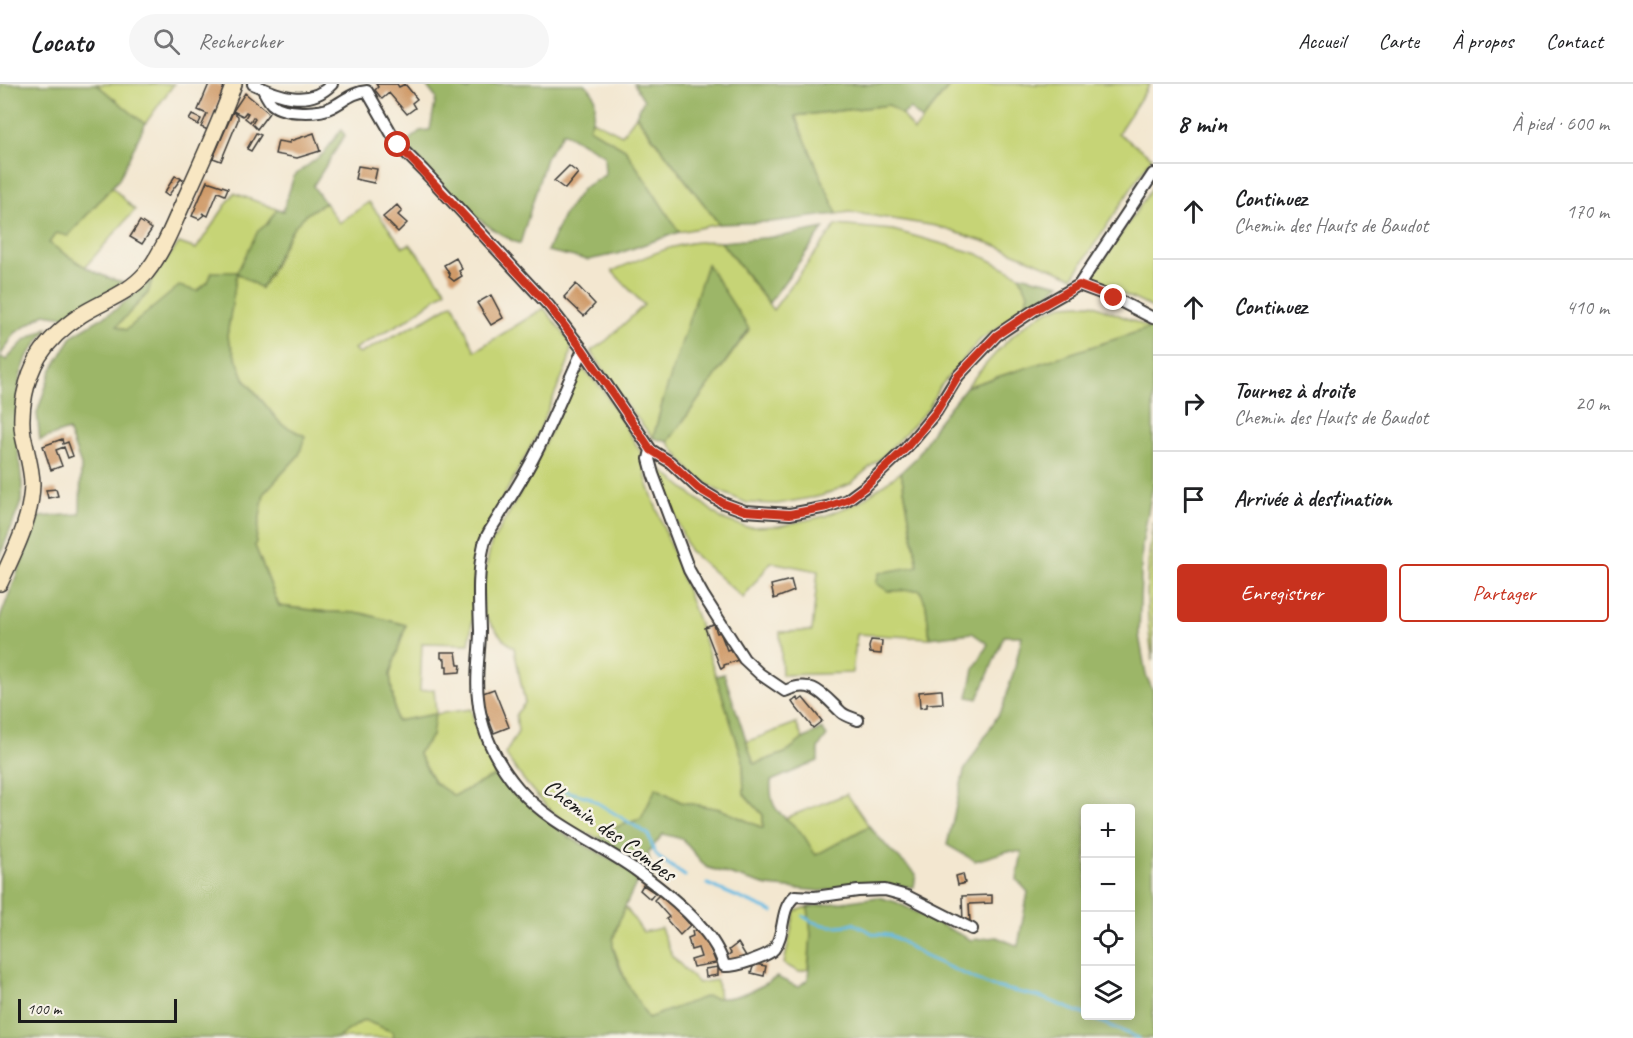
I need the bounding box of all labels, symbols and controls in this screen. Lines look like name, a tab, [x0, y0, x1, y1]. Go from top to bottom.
search box	[129, 14, 549, 68]
text: Locato	[30, 24, 93, 59]
icon: search	[150, 25, 183, 58]
text: Rechercher	[198, 27, 283, 55]
text: Accueil	[1298, 28, 1346, 54]
text: Carte	[1379, 28, 1419, 54]
text: À propos	[1452, 28, 1513, 54]
text: Contact	[1546, 28, 1603, 54]
text: 8 min	[1177, 107, 1227, 140]
text: À pied · 600 m	[1512, 111, 1609, 136]
route start	[384, 131, 410, 157]
text: Continuez	[1234, 185, 1307, 213]
icon: ahead	[1177, 195, 1210, 228]
text: 170 m	[1566, 199, 1609, 224]
text: Chemin des Hauts de Baudot	[1234, 213, 1428, 238]
route end	[1100, 284, 1126, 310]
icon: ahead	[1177, 291, 1210, 324]
text: Continuez	[1234, 293, 1307, 321]
text: 410 m	[1566, 295, 1609, 320]
text: Tournez à droite	[1234, 377, 1354, 405]
icon: right	[1177, 387, 1210, 420]
text: 20 m	[1575, 391, 1609, 416]
text: Chemin des Hauts de Baudot	[1234, 405, 1428, 430]
icon: arrive	[1177, 483, 1210, 516]
text: Arrivée à destination	[1234, 485, 1392, 513]
button: Enregistrer	[1177, 564, 1387, 622]
button: Partager	[1399, 564, 1609, 622]
street label: Chemin des Combes	[538, 772, 684, 889]
map controls	[1081, 804, 1135, 1020]
button: +	[1081, 804, 1135, 858]
button: −	[1081, 858, 1135, 912]
button: locate	[1081, 912, 1135, 966]
button: layers	[1081, 966, 1135, 1020]
scale bar	[18, 996, 177, 1024]
text: 100 m	[27, 999, 61, 1019]

